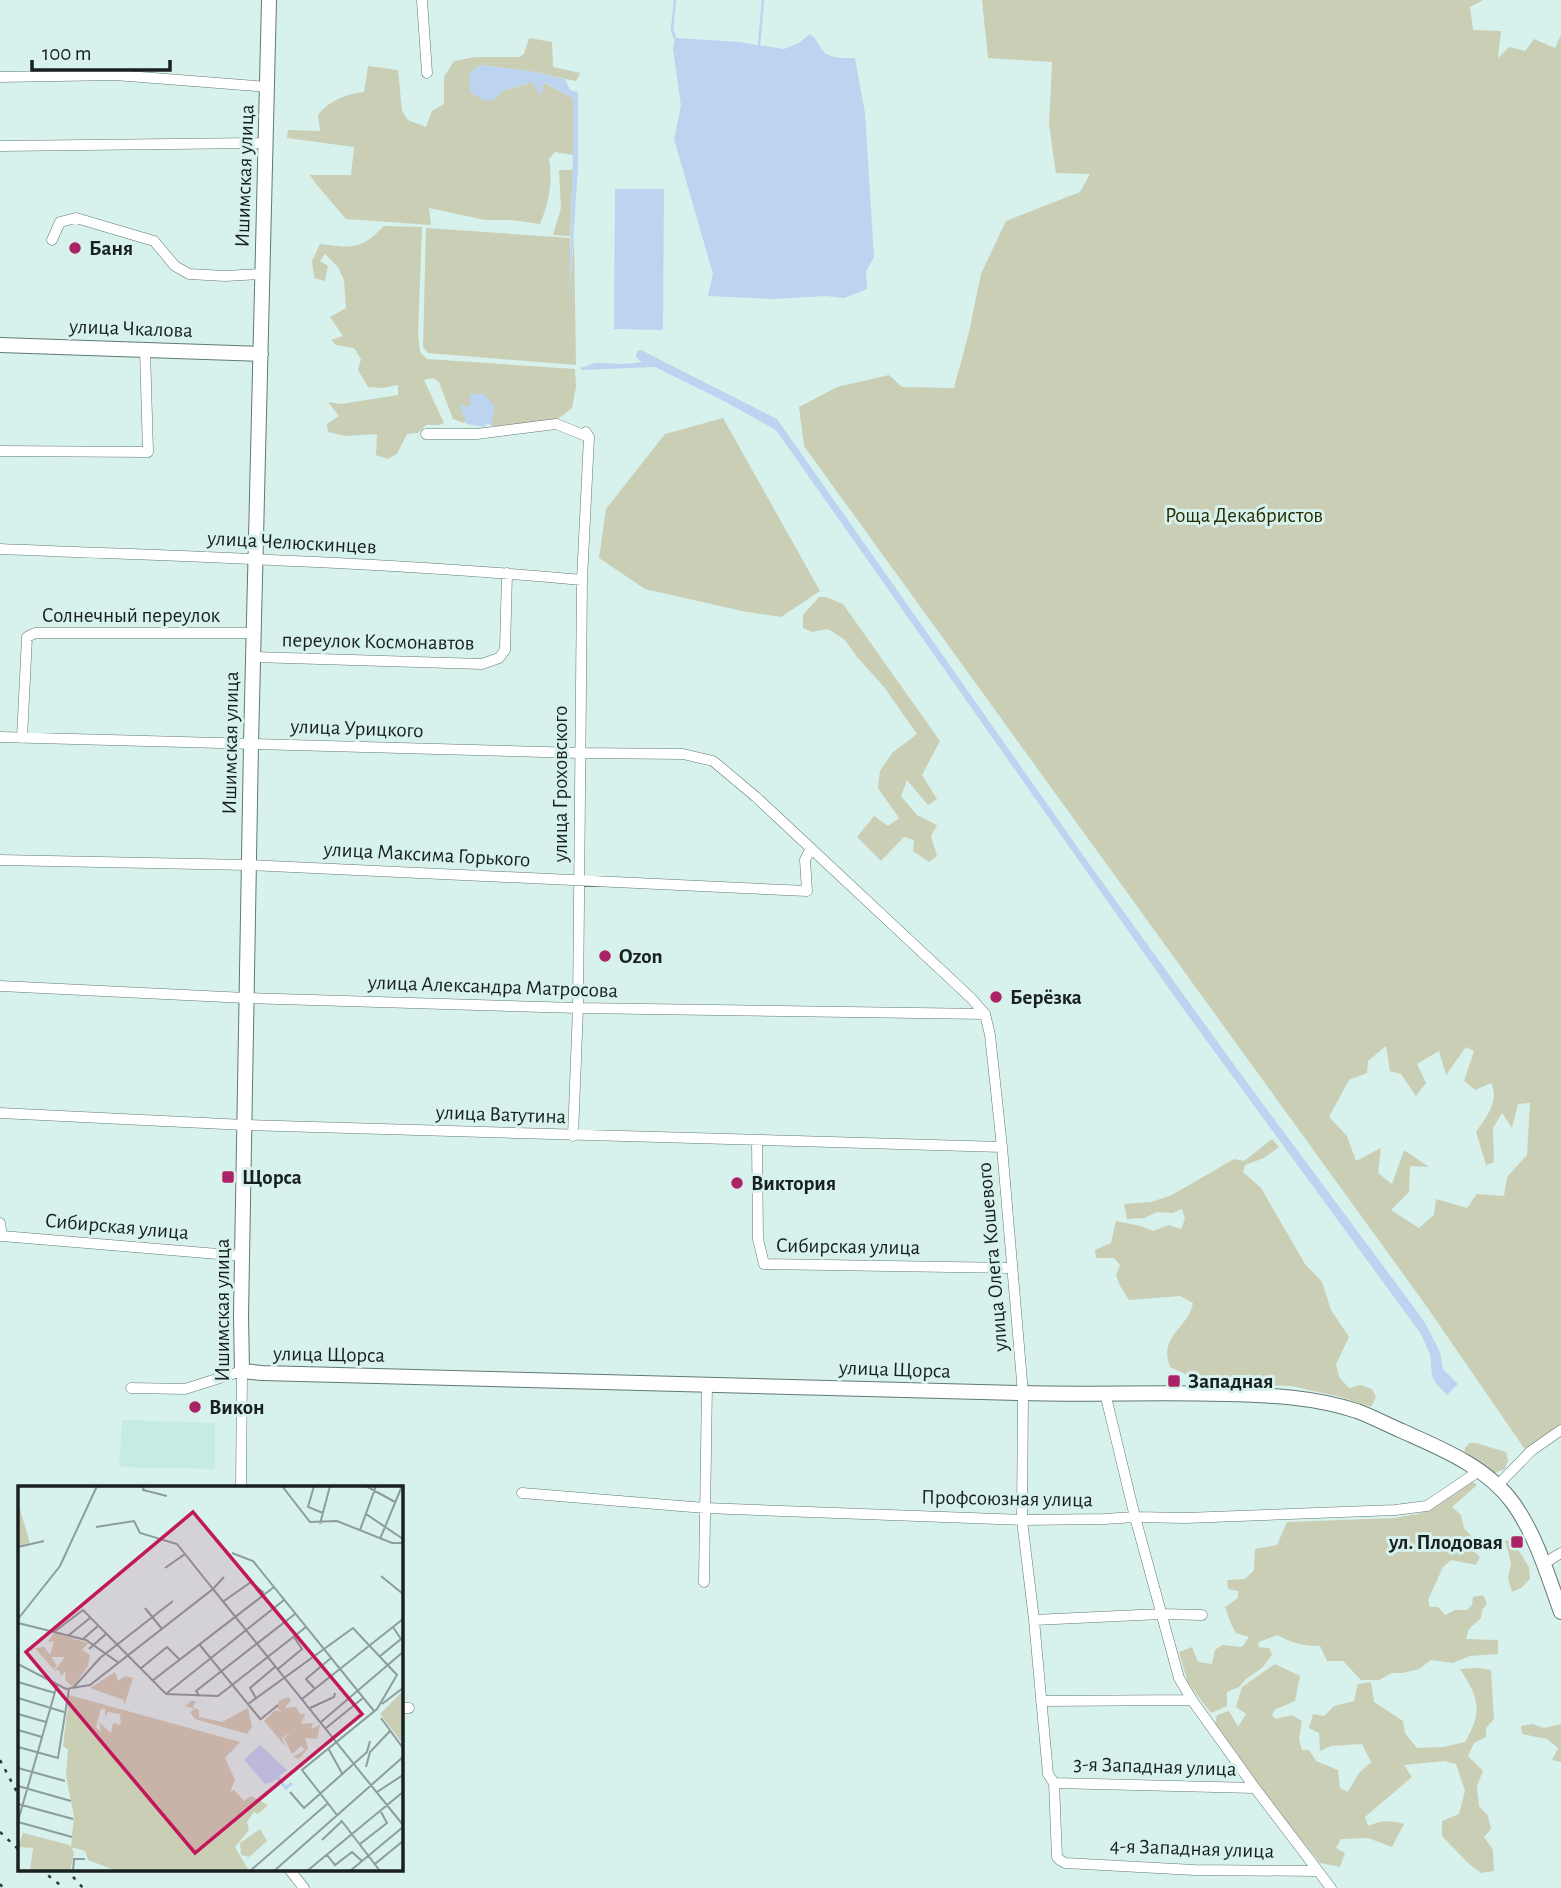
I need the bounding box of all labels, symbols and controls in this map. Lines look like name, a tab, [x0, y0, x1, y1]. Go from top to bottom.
scale bar	[32, 28, 170, 72]
text: 100 m	[42, 43, 92, 64]
street label: Ишимская улица	[232, 104, 258, 248]
place label: Баня	[89, 238, 133, 259]
marker: Баня	[67, 240, 83, 256]
street label: улица Чкалова	[68, 316, 193, 341]
park label: Роща Декабристов	[1165, 505, 1323, 526]
street label: улица Челюскинцев	[206, 528, 377, 557]
street label: Солнечный переулок	[42, 605, 221, 626]
street label: переулок Космонавтов	[281, 629, 475, 654]
street label: Ишимская улица	[219, 671, 242, 815]
street label: улица Гроховского	[550, 706, 571, 863]
street label: улица Урицкого	[289, 716, 424, 741]
street label: улица Максима Горького	[322, 839, 531, 870]
place label: Ozon	[619, 946, 663, 967]
marker: Ozon	[597, 948, 613, 964]
street label: улица Александра Матросова	[367, 972, 619, 1001]
place label: Берёзка	[1010, 987, 1082, 1008]
marker: Берёзка	[988, 989, 1004, 1005]
street label: улица Ватутина	[434, 1102, 567, 1127]
street label: улица Олега Кошевого	[974, 1161, 1011, 1353]
place label: Щорса	[242, 1167, 302, 1188]
marker: Щорса	[220, 1169, 236, 1185]
place label: Виктория	[751, 1173, 836, 1194]
marker: Виктория	[729, 1175, 745, 1191]
street label: Сибирская улица	[44, 1210, 190, 1243]
street label: Сибирская улица	[776, 1235, 921, 1258]
street label: Ишимская улица	[212, 1238, 233, 1382]
street label: улица Щорса	[272, 1343, 386, 1366]
street label: улица Щорса	[838, 1357, 952, 1382]
place label: Западная	[1188, 1371, 1273, 1392]
marker: Западная	[1166, 1373, 1182, 1389]
place label: Викон	[209, 1397, 265, 1418]
marker: Викон	[187, 1399, 203, 1415]
inset map	[18, 1486, 402, 1870]
street label: Профсоюзная улица	[921, 1487, 1094, 1511]
place label: ул. Плодовая	[1388, 1532, 1503, 1553]
marker: ул. Плодовая	[1509, 1534, 1525, 1550]
street label: 3-я Западная улица	[1073, 1753, 1237, 1780]
street label: 4-я Западная улица	[1109, 1835, 1275, 1862]

